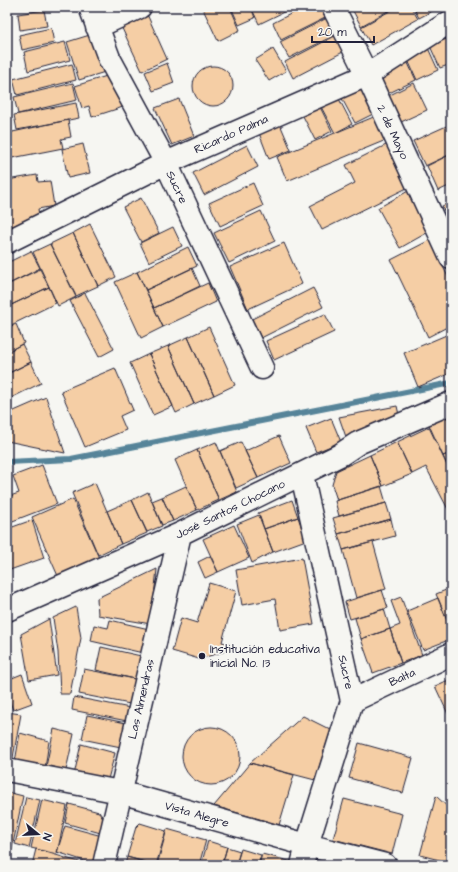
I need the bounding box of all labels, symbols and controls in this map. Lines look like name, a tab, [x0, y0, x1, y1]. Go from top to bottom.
scale bar	[312, 18, 374, 44]
text: 20 m	[318, 24, 347, 41]
street label: 2 de Mayo	[372, 102, 413, 163]
street label: Ricardo Palma	[191, 111, 271, 158]
street label: Sucre	[162, 168, 192, 207]
street label: José Santos Chocano	[172, 475, 288, 543]
place label: Institución educativa inicial No. 13	[210, 641, 320, 672]
marker: Institución educativa inicial No. 13	[197, 651, 207, 661]
street label: Sucre	[333, 653, 358, 691]
street label: Las Almendras	[124, 657, 159, 741]
street label: Balta	[386, 664, 418, 691]
street label: Vista Alegre	[162, 797, 232, 833]
north arrow	[18, 814, 58, 854]
text: N	[39, 831, 55, 843]

